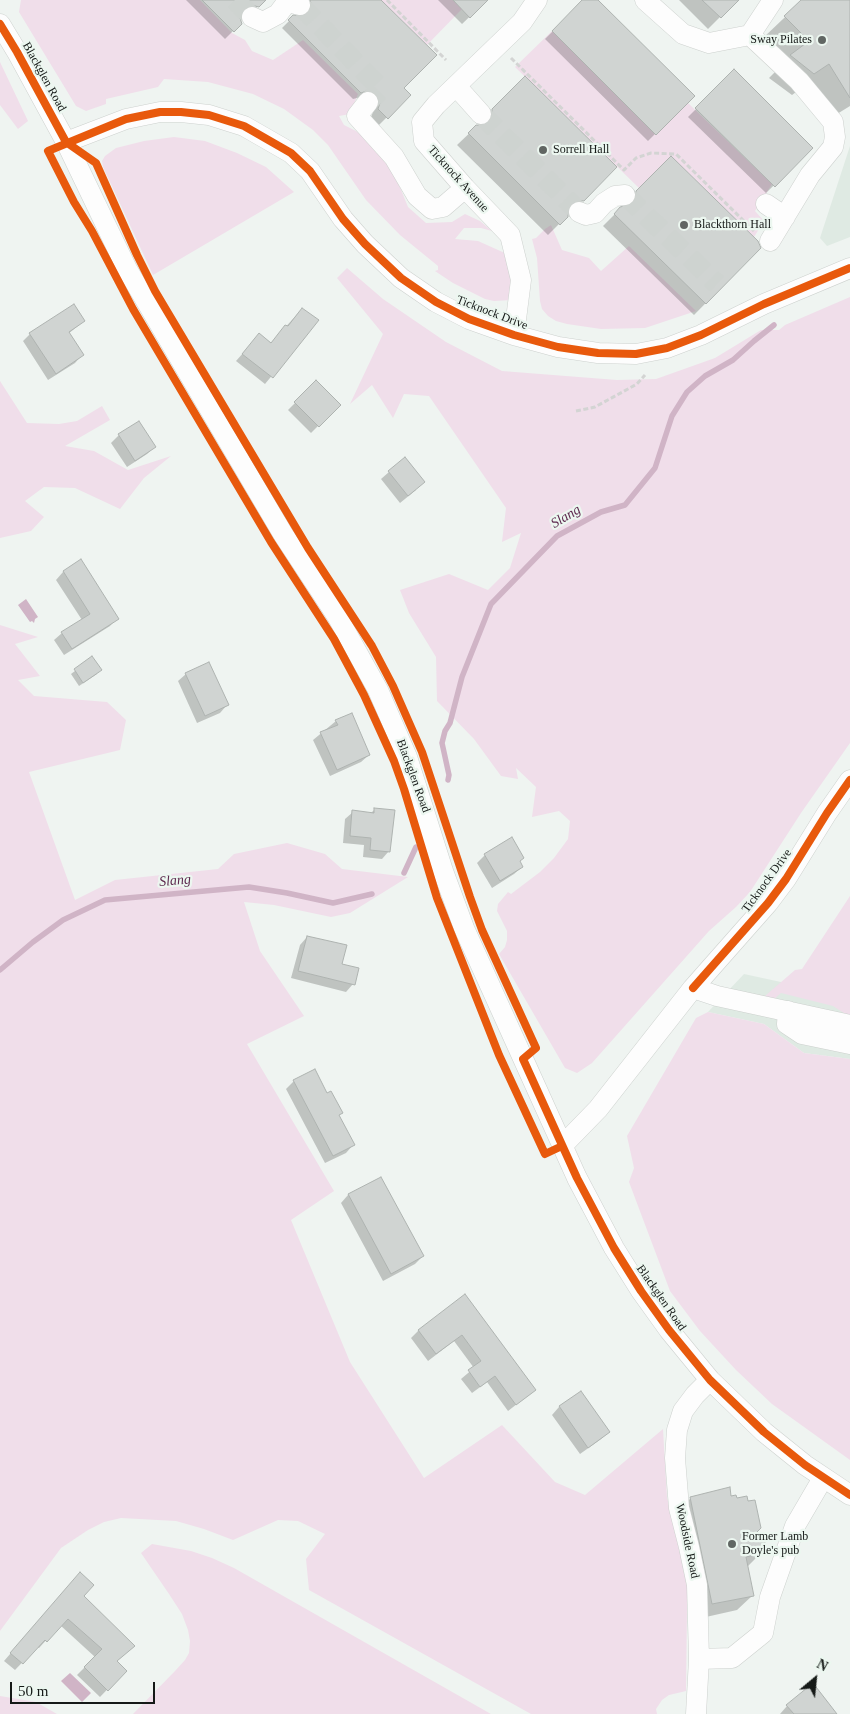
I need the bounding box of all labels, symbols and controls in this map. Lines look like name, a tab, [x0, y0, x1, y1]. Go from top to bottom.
place label: Sway Pilates	[750, 33, 812, 47]
marker: Sway Pilates	[816, 34, 828, 46]
street label: Blackglen Road	[19, 40, 69, 114]
street label: Ticknock Avenue	[424, 143, 492, 215]
place label: Sorrell Hall	[553, 143, 609, 157]
marker: Sorrell Hall	[537, 144, 549, 156]
place label: Blackthorn Hall	[694, 218, 771, 232]
marker: Blackthorn Hall	[678, 219, 690, 231]
street label: Ticknock Drive	[454, 293, 530, 333]
water label: Slang	[548, 502, 584, 532]
street label: Blackglen Road	[393, 737, 433, 815]
street label: Ticknock Drive	[739, 846, 795, 916]
water label: Slang	[158, 871, 192, 891]
street label: Blackglen Road	[633, 1262, 689, 1334]
street label: Woodside Road	[672, 1502, 702, 1580]
place label: Former Lamb Doyle's pub	[742, 1530, 808, 1558]
marker: Former Lamb Doyle's pub	[726, 1538, 738, 1550]
north arrow	[790, 1654, 840, 1704]
text: N	[814, 1656, 830, 1674]
scale bar	[12, 1672, 158, 1704]
text: 50 m	[18, 1683, 48, 1699]

